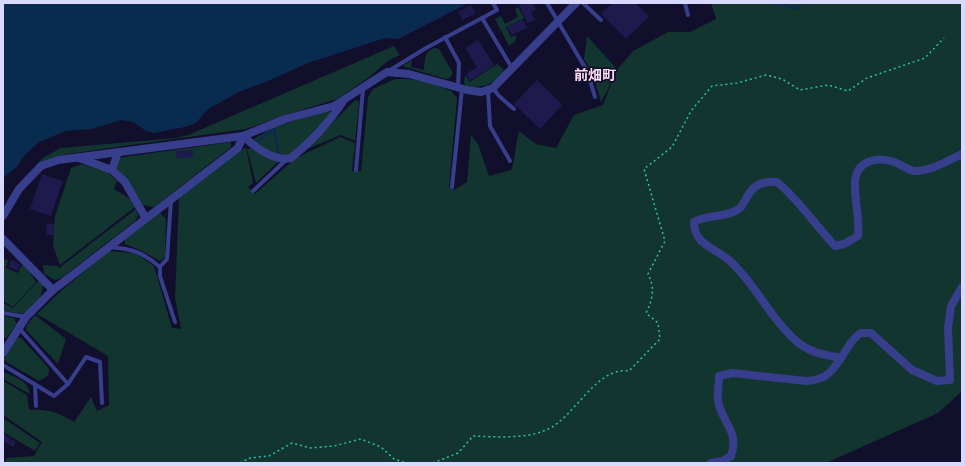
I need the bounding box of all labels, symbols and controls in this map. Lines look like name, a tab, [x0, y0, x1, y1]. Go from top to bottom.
district label: 前畑町	[574, 67, 616, 83]

